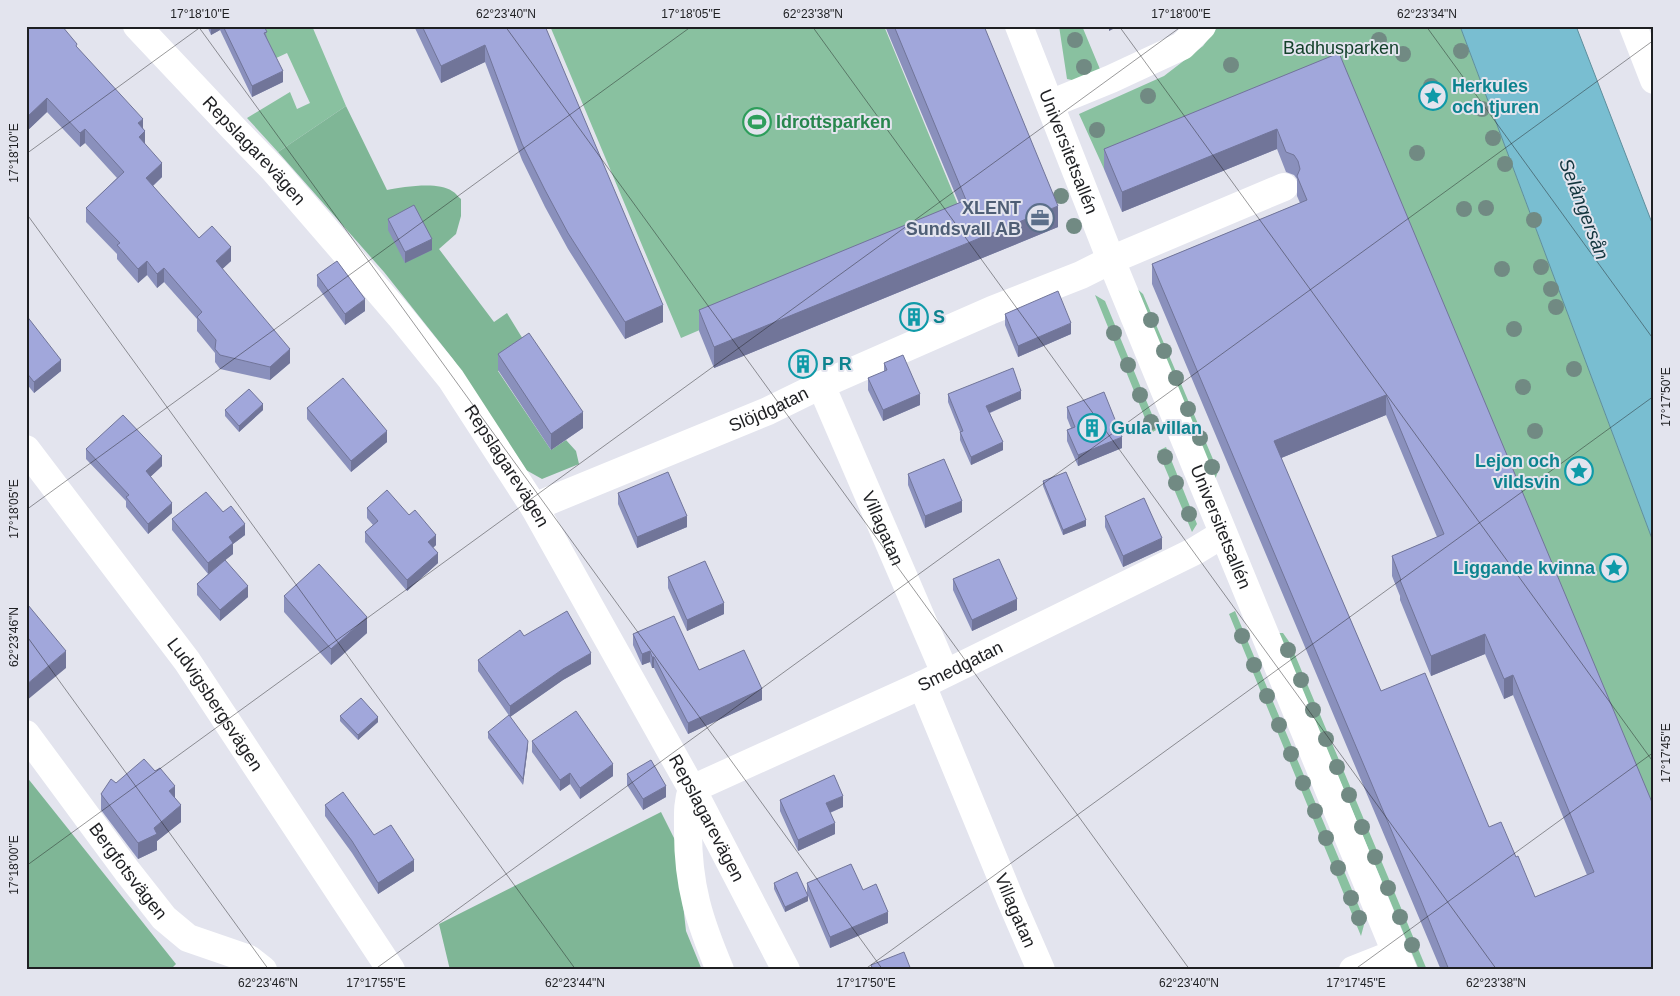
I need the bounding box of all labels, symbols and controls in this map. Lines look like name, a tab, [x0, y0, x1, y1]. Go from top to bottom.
text: 17°18'10"E	[170, 7, 230, 21]
text: 62°23'40"N	[476, 7, 536, 21]
text: 17°18'05"E	[661, 7, 721, 21]
text: 62°23'38"N	[783, 7, 843, 21]
text: 17°18'00"E	[1151, 7, 1211, 21]
text: 62°23'34"N	[1397, 7, 1457, 21]
park label: Badhusparken	[1283, 38, 1399, 58]
place label: Herkules och tjuren	[1452, 76, 1539, 117]
place icon: Herkules och tjuren	[1418, 81, 1448, 111]
street label: Universitetsallén	[1035, 86, 1102, 217]
street label: Repslagarevägen	[199, 92, 310, 209]
sports icon: Idrottsparken	[742, 107, 772, 137]
place label: Idrottsparken	[776, 112, 891, 132]
text: 17°18'10"E	[7, 123, 21, 183]
water label: Selångersån	[1555, 155, 1613, 263]
place label: XLENT Sundsvall AB	[906, 198, 1021, 239]
office icon: XLENT Sundsvall AB	[1025, 203, 1055, 233]
building icon: S	[899, 302, 929, 332]
place label: S	[933, 307, 945, 327]
building icon: P R	[788, 349, 818, 379]
place label: P R	[822, 354, 852, 374]
text: 17°17'50"E	[1659, 367, 1673, 427]
street label: Slöjdgatan	[726, 383, 812, 436]
street label: Repslagarevägen	[460, 401, 553, 531]
building icon: Gula villan	[1077, 413, 1107, 443]
place label: Gula villan	[1111, 418, 1202, 438]
place label: Lejon och vildsvin	[1475, 451, 1560, 492]
place icon: Lejon och vildsvin	[1564, 456, 1594, 486]
street label: Universitetsallén	[1186, 462, 1255, 592]
text: 17°18'05"E	[7, 479, 21, 539]
street label: Villagatan	[858, 488, 907, 568]
place icon: Liggande kvinna	[1599, 553, 1629, 583]
place label: Liggande kvinna	[1453, 558, 1596, 578]
text: 62°23'46"N	[7, 607, 21, 667]
street label: Ludvigsbergsvägen	[163, 634, 267, 775]
street label: Smedgatan	[914, 637, 1006, 696]
text: 17°17'45"E	[1659, 723, 1673, 783]
street label: Repslagarevägen	[665, 751, 748, 885]
street label: Bergfotsvägen	[85, 819, 171, 923]
text: 17°18'00"E	[7, 835, 21, 895]
street label: Villagatan	[991, 870, 1040, 951]
text: 62°23'46"N	[238, 976, 298, 990]
text: 17°17'55"E	[346, 976, 406, 990]
text: 62°23'44"N	[545, 976, 605, 990]
text: 17°17'50"E	[836, 976, 896, 990]
text: 62°23'40"N	[1159, 976, 1219, 990]
text: 17°17'45"E	[1326, 976, 1386, 990]
text: 62°23'38"N	[1466, 976, 1526, 990]

